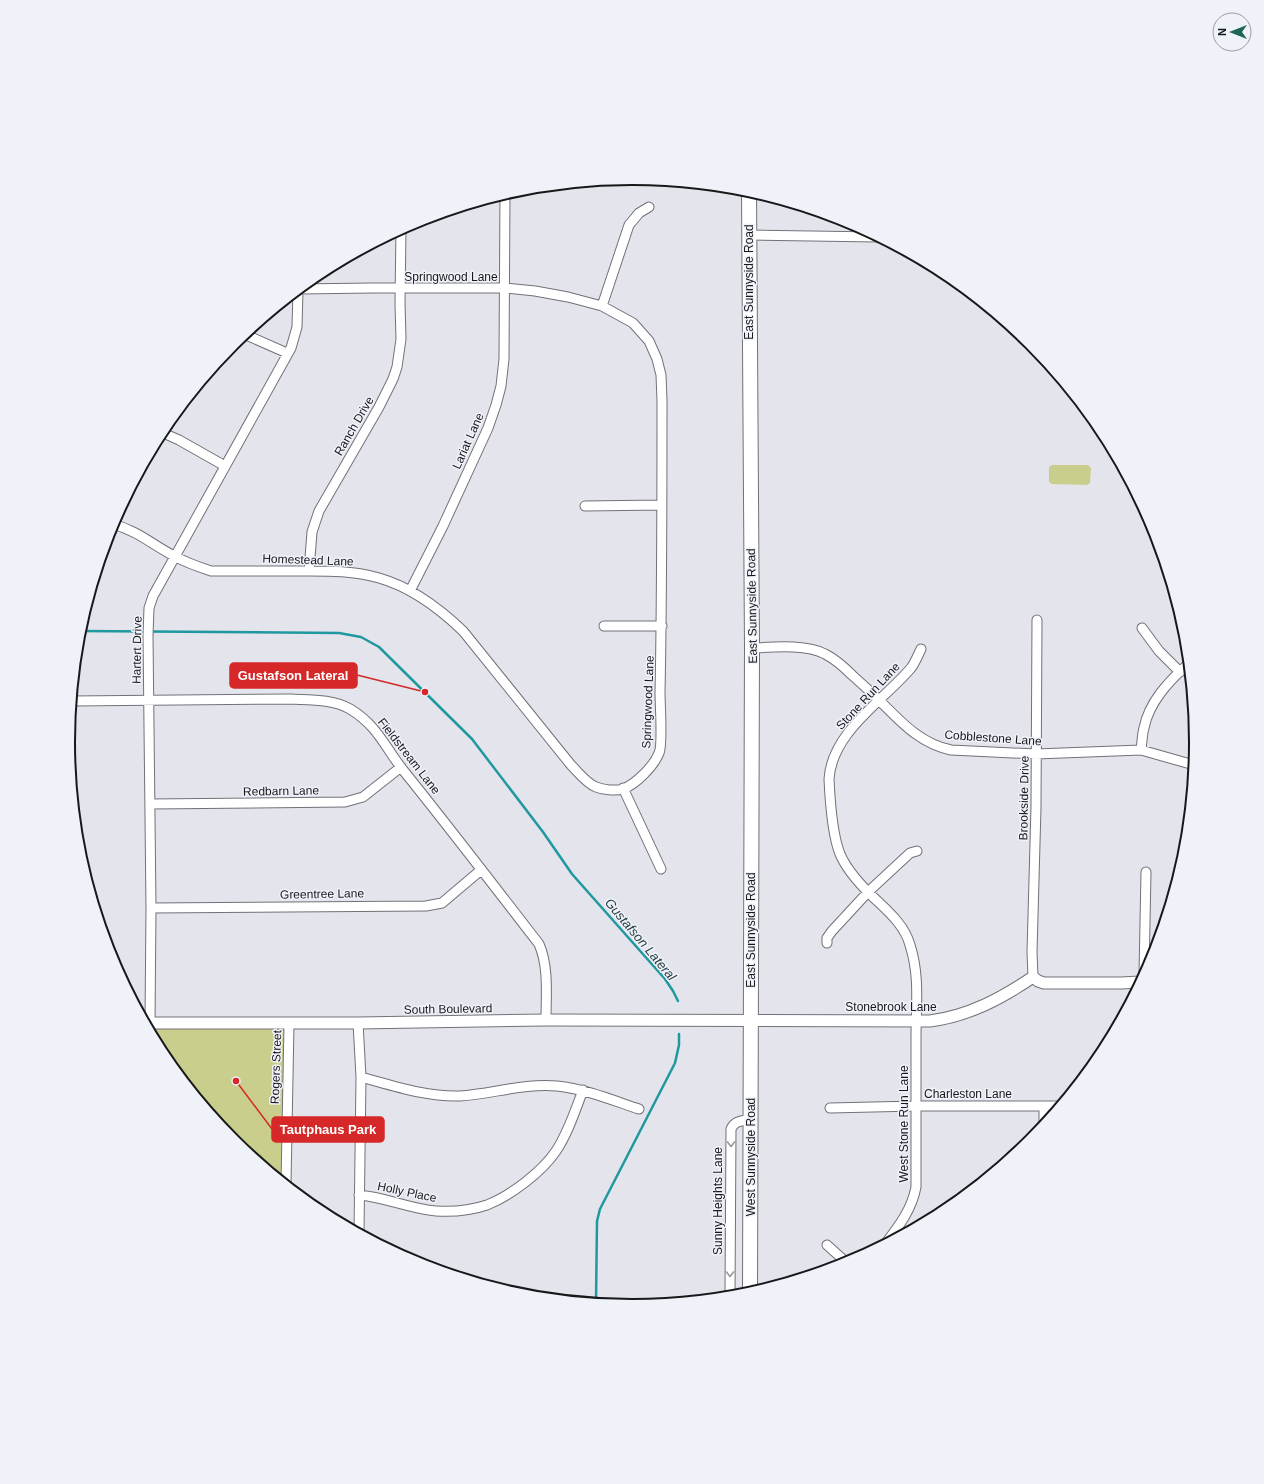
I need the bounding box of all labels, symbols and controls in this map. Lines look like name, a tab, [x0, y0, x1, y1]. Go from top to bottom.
north arrow	[1212, 12, 1252, 52]
text: N	[1216, 28, 1228, 36]
street label: East Sunnyside Road	[742, 224, 756, 340]
street label: Springwood Lane	[404, 270, 498, 284]
street label: Ranch Drive	[331, 394, 377, 458]
street label: Lariat Lane	[449, 410, 487, 471]
street label: East Sunnyside Road	[744, 548, 760, 664]
street label: Homestead Lane	[262, 551, 354, 569]
street label: Hartert Drive	[129, 616, 145, 684]
street label: Springwood Lane	[639, 655, 657, 749]
street label: Stone Run Lane	[833, 659, 903, 732]
callout: Gustafson Lateral	[230, 663, 357, 688]
text: Gustafson Lateral	[238, 668, 348, 683]
street label: Fieldstream Lane	[375, 715, 443, 797]
street label: Cobblestone Lane	[944, 728, 1042, 748]
street label: Brookside Drive	[1016, 755, 1032, 840]
street label: Redbarn Lane	[243, 783, 319, 799]
street label: East Sunnyside Road	[744, 872, 758, 988]
street label: Greentree Lane	[280, 886, 364, 902]
water label: Gustafson Lateral	[602, 895, 680, 984]
street label: Stonebrook Lane	[845, 1000, 937, 1014]
street label: South Boulevard	[404, 1001, 492, 1017]
street label: Rogers Street	[268, 1029, 284, 1104]
street label: West Stone Run Lane	[897, 1065, 911, 1183]
street label: Charleston Lane	[924, 1087, 1012, 1101]
street label: West Sunnyside Road	[744, 1098, 758, 1216]
callout: Tautphaus Park	[272, 1117, 384, 1142]
text: Tautphaus Park	[280, 1122, 377, 1137]
one-way arrow	[727, 1141, 735, 1147]
street label: Sunny Heights Lane	[711, 1147, 725, 1255]
street label: Holly Place	[376, 1179, 438, 1205]
one-way arrow	[726, 1271, 734, 1277]

